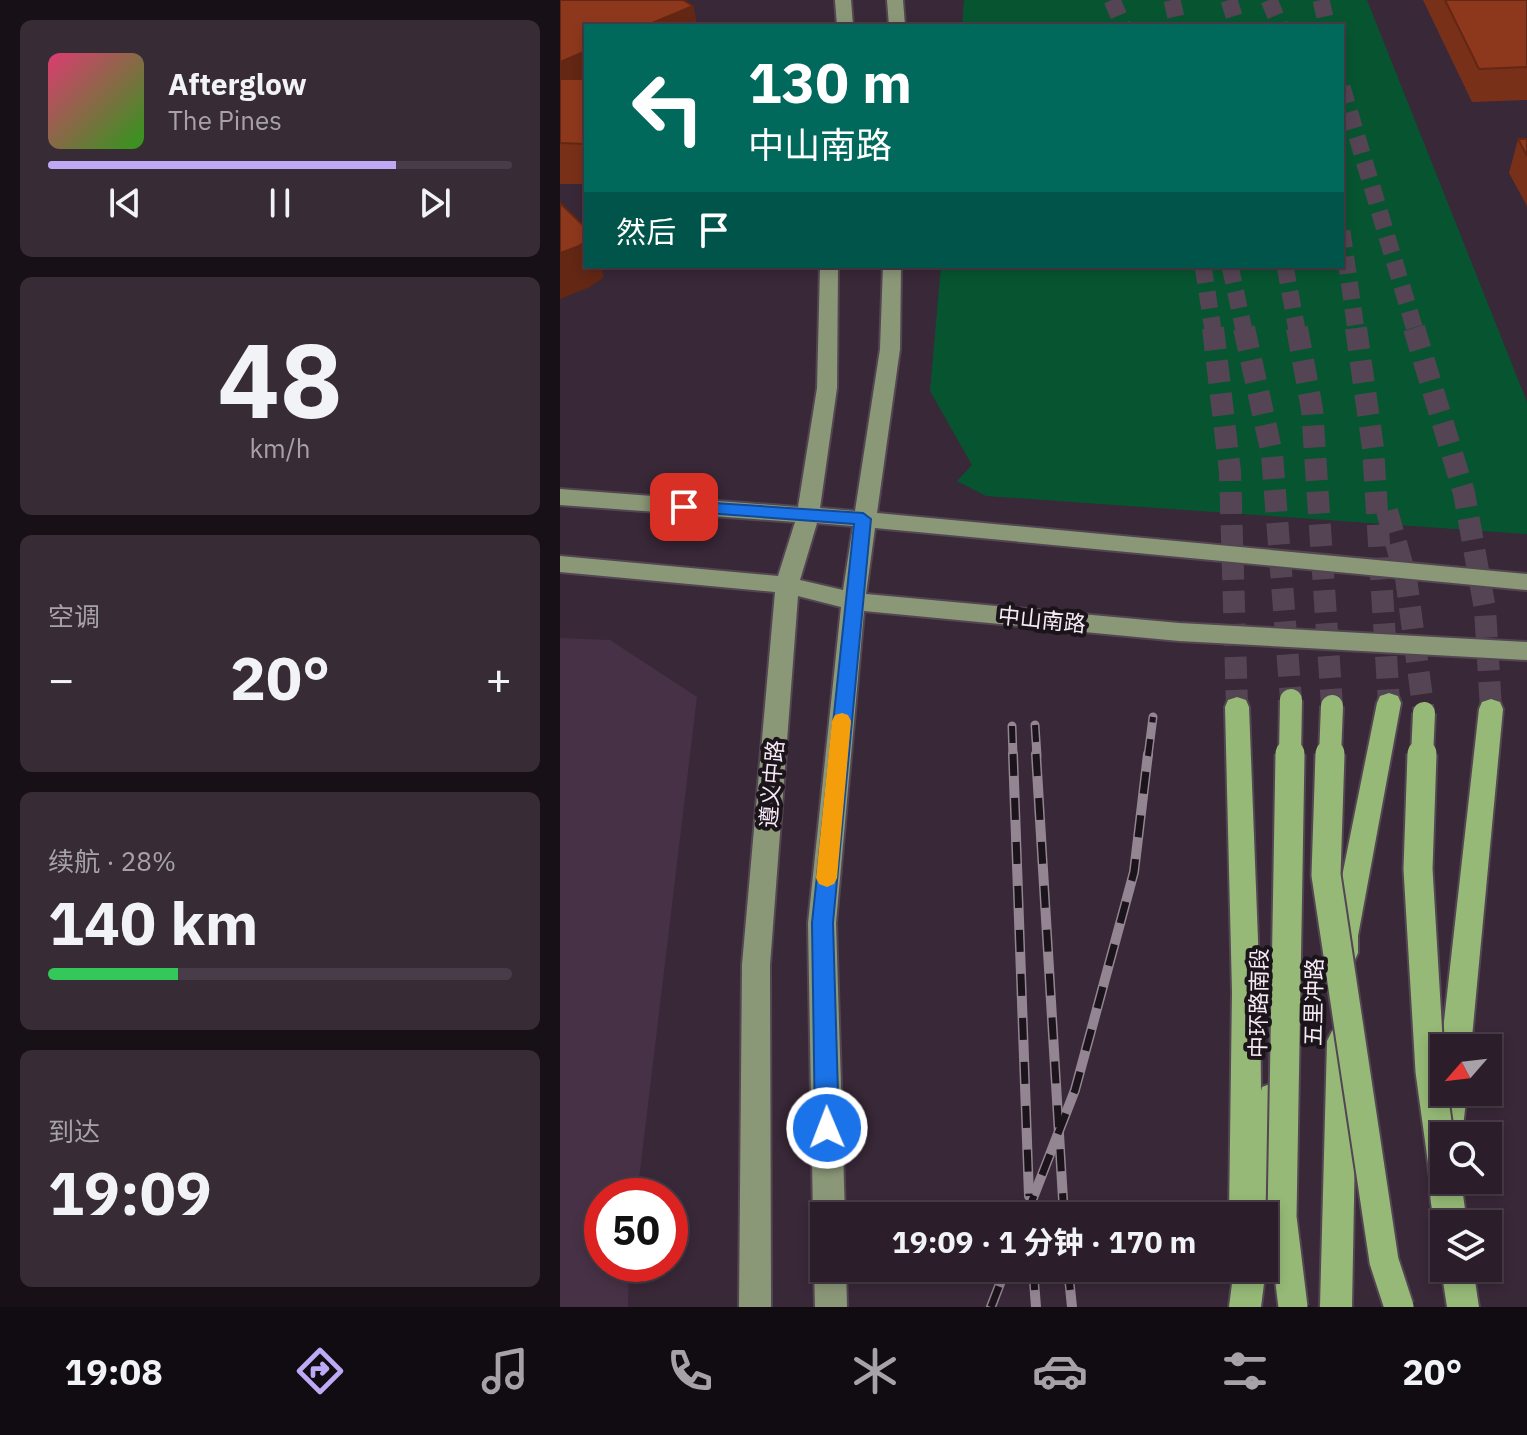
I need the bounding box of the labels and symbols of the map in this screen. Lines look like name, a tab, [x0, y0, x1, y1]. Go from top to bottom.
pin	[650, 473, 718, 541]
street label: 中山南路	[997, 600, 1087, 638]
street label: 遵义中路	[753, 739, 789, 829]
street label: 中环路南段	[1243, 948, 1273, 1058]
street label: 五里冲路	[1298, 958, 1328, 1046]
north arrow	[1430, 1034, 1502, 1106]
position arrow	[785, 1086, 869, 1170]
speed limit sign: 50	[584, 1178, 688, 1282]

